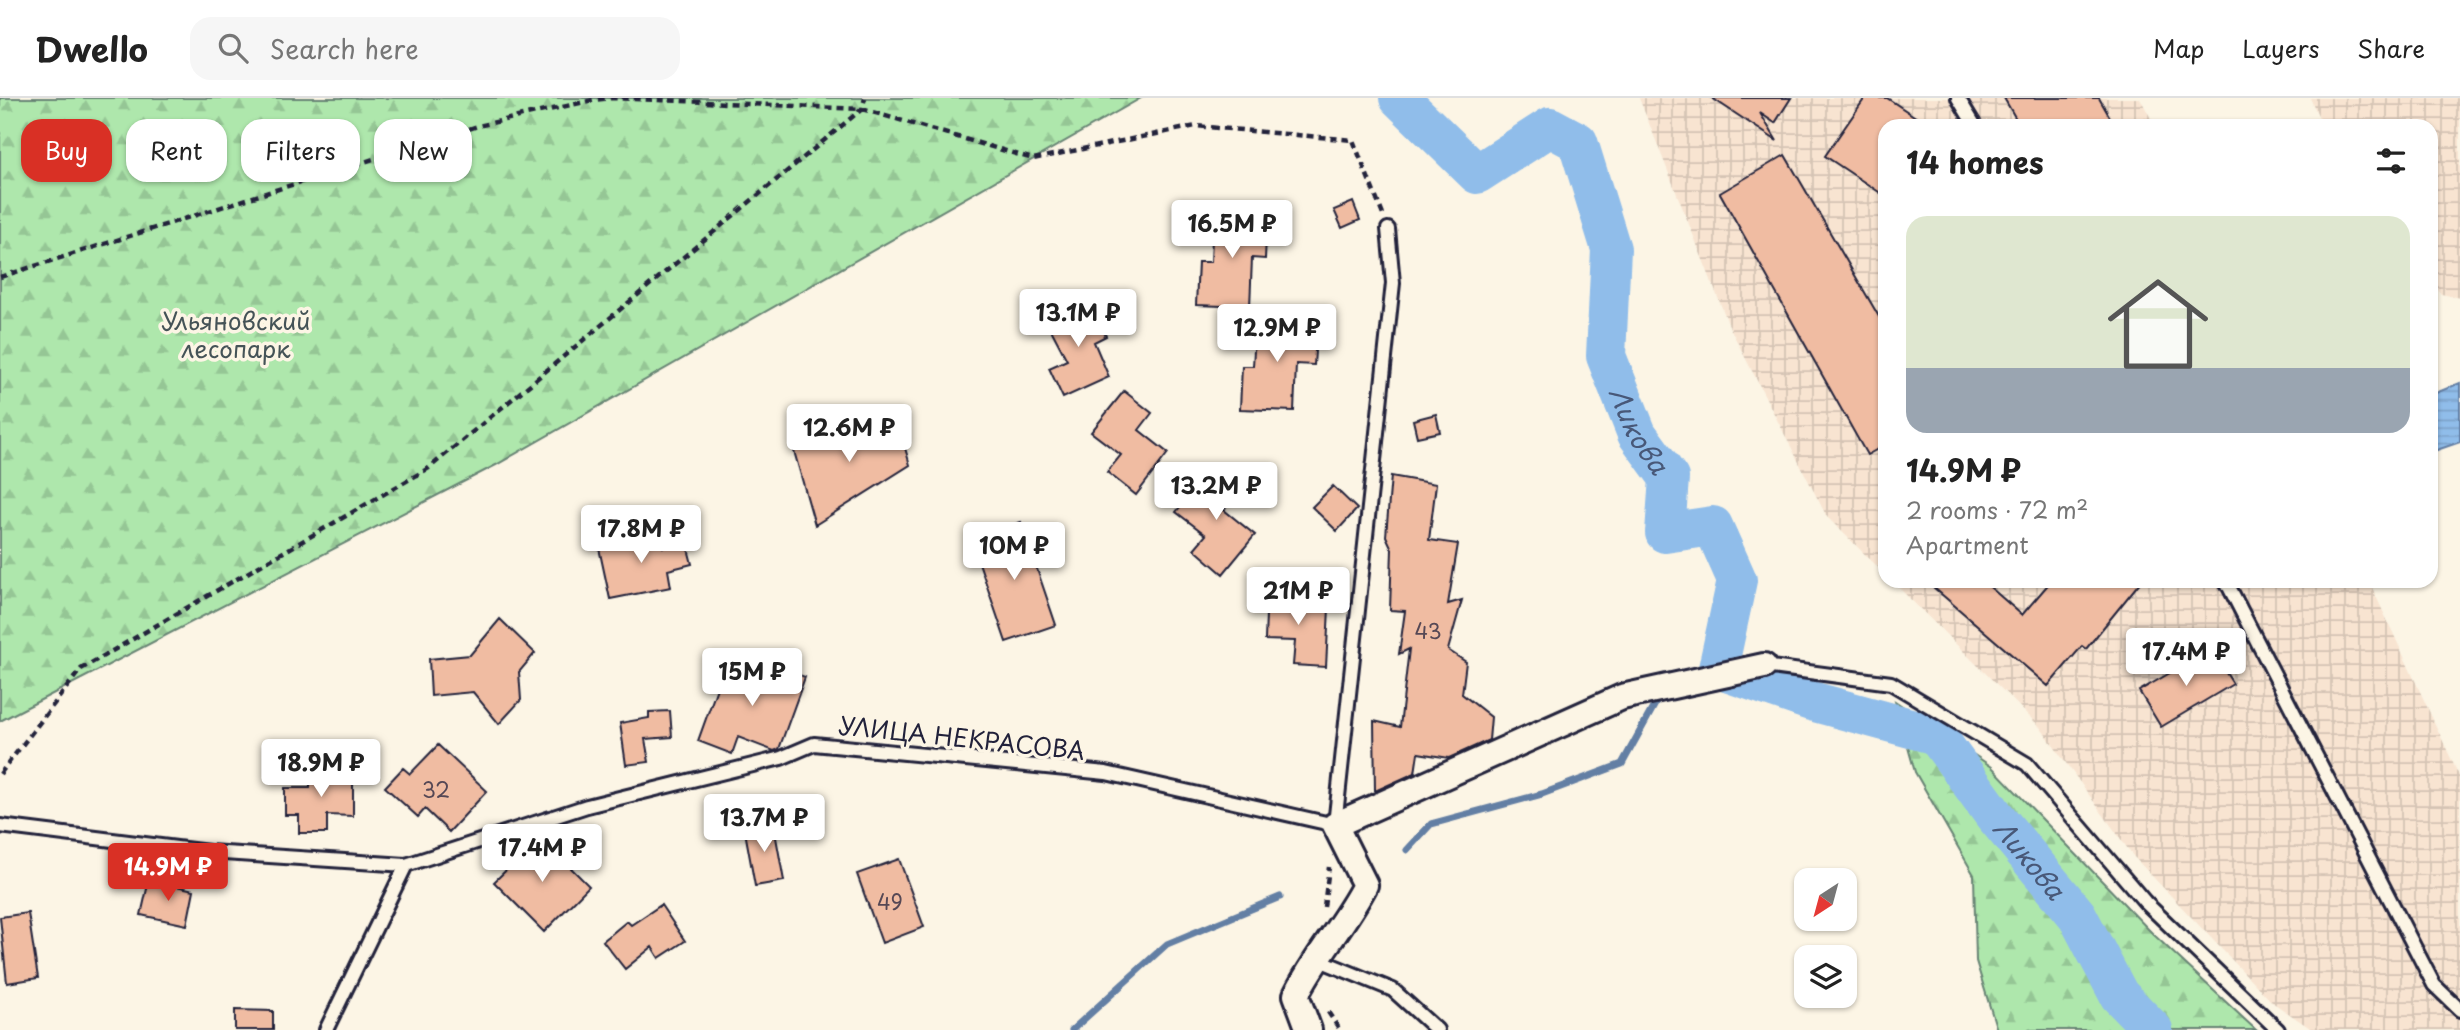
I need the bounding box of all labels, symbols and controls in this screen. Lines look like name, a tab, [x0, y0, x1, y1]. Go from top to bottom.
search box	[190, 17, 680, 80]
text: Dwello	[35, 23, 148, 73]
icon: search	[214, 29, 252, 67]
text: Search here	[270, 29, 419, 68]
text: Map	[2153, 30, 2204, 66]
text: Layers	[2242, 30, 2319, 66]
text: Share	[2357, 30, 2425, 66]
chip: Buy	[21, 119, 112, 182]
chip: Rent	[126, 119, 227, 182]
chip: Filters	[241, 119, 360, 182]
chip: New	[374, 119, 472, 182]
text: 14 homes	[1906, 139, 2044, 184]
icon: filters	[2372, 142, 2410, 180]
pin: 16.5M ₽	[1167, 200, 1297, 260]
text: 16.5M ₽	[1187, 205, 1277, 240]
icon: home	[2095, 261, 2221, 387]
pin: 13.1M ₽	[1013, 289, 1143, 349]
text: 13.1M ₽	[1035, 294, 1121, 329]
park label: Ульяновский лесопарк	[162, 302, 310, 366]
pin: 12.9M ₽	[1212, 304, 1342, 364]
text: 12.9M ₽	[1233, 309, 1321, 344]
water label: Ликова	[1601, 381, 1679, 482]
pin: 12.6M ₽	[784, 404, 914, 464]
text: 12.6M ₽	[803, 409, 895, 444]
text: 14.9M ₽	[1906, 447, 2021, 492]
pin: 13.2M ₽	[1151, 462, 1281, 522]
text: 13.2M ₽	[1170, 467, 1262, 502]
text: 2 rooms · 72 m²	[1906, 492, 2088, 527]
pin: 17.8M ₽	[576, 505, 706, 565]
text: 17.8M ₽	[597, 510, 685, 545]
pin: 10M ₽	[965, 522, 1063, 582]
text: 10M ₽	[979, 527, 1049, 562]
text: Apartment	[1906, 527, 2029, 562]
pin: 21M ₽	[1249, 568, 1347, 627]
text: 21M ₽	[1263, 572, 1333, 607]
house number: 43	[1414, 614, 1442, 646]
pin: 17.4M ₽	[2121, 628, 2251, 688]
text: 17.4M ₽	[2142, 633, 2230, 668]
pin: 15M ₽	[703, 648, 801, 708]
text: 15M ₽	[718, 653, 786, 688]
street label: УЛИЦА НЕКРАСОВА	[837, 706, 1087, 768]
pin: 18.9M ₽	[256, 740, 386, 799]
text: 18.9M ₽	[277, 744, 365, 779]
house number: 32	[422, 773, 450, 805]
pin: 13.7M ₽	[699, 794, 829, 854]
text: 13.7M ₽	[720, 799, 808, 834]
water label: Ликова	[1985, 810, 2076, 908]
pin: 17.4M ₽	[477, 824, 607, 884]
text: 17.4M ₽	[498, 829, 586, 864]
pin: 14.9M ₽	[103, 844, 233, 903]
text: 14.9M ₽	[124, 848, 212, 883]
north arrow	[1794, 868, 1857, 931]
map controls	[1794, 868, 1857, 1008]
house number: 49	[877, 885, 903, 917]
button: layers	[1794, 945, 1857, 1008]

